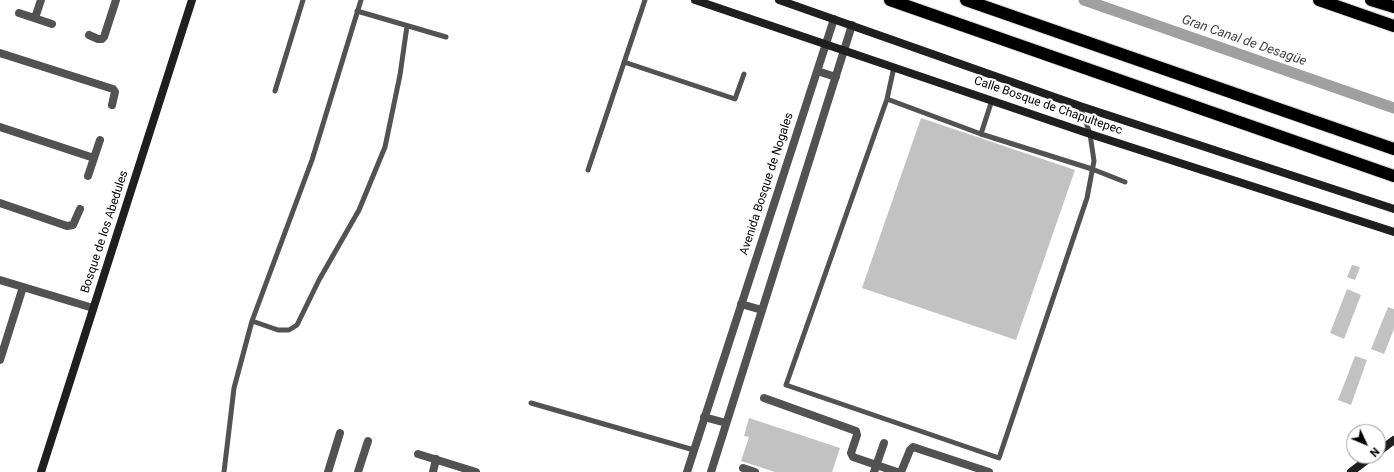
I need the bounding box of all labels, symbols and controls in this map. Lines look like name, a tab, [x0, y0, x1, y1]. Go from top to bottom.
water label: Gran Canal de Desagüe	[1180, 12, 1308, 70]
street label: Calle Bosque de Chapultepec	[972, 74, 1124, 138]
street label: Avenida Bosque de Nogales	[737, 111, 797, 257]
street label: Bosque de los Abedules	[78, 169, 132, 295]
north arrow	[1346, 424, 1386, 464]
text: N	[1367, 445, 1382, 459]

